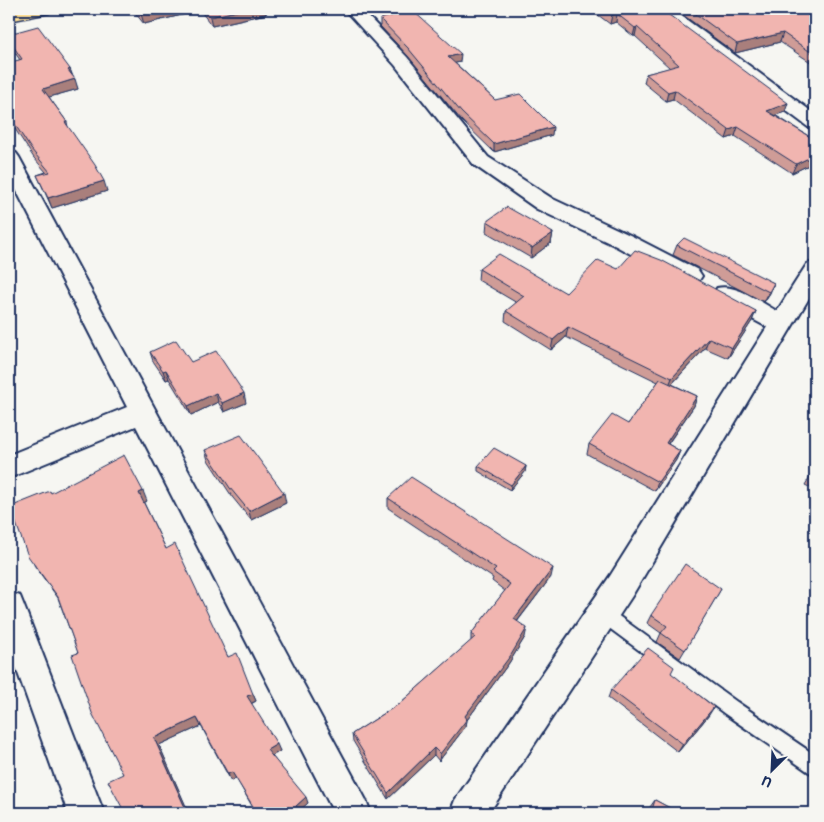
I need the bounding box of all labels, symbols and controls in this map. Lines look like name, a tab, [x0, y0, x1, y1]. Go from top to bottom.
north arrow	[746, 744, 796, 794]
text: U	[758, 772, 775, 793]

